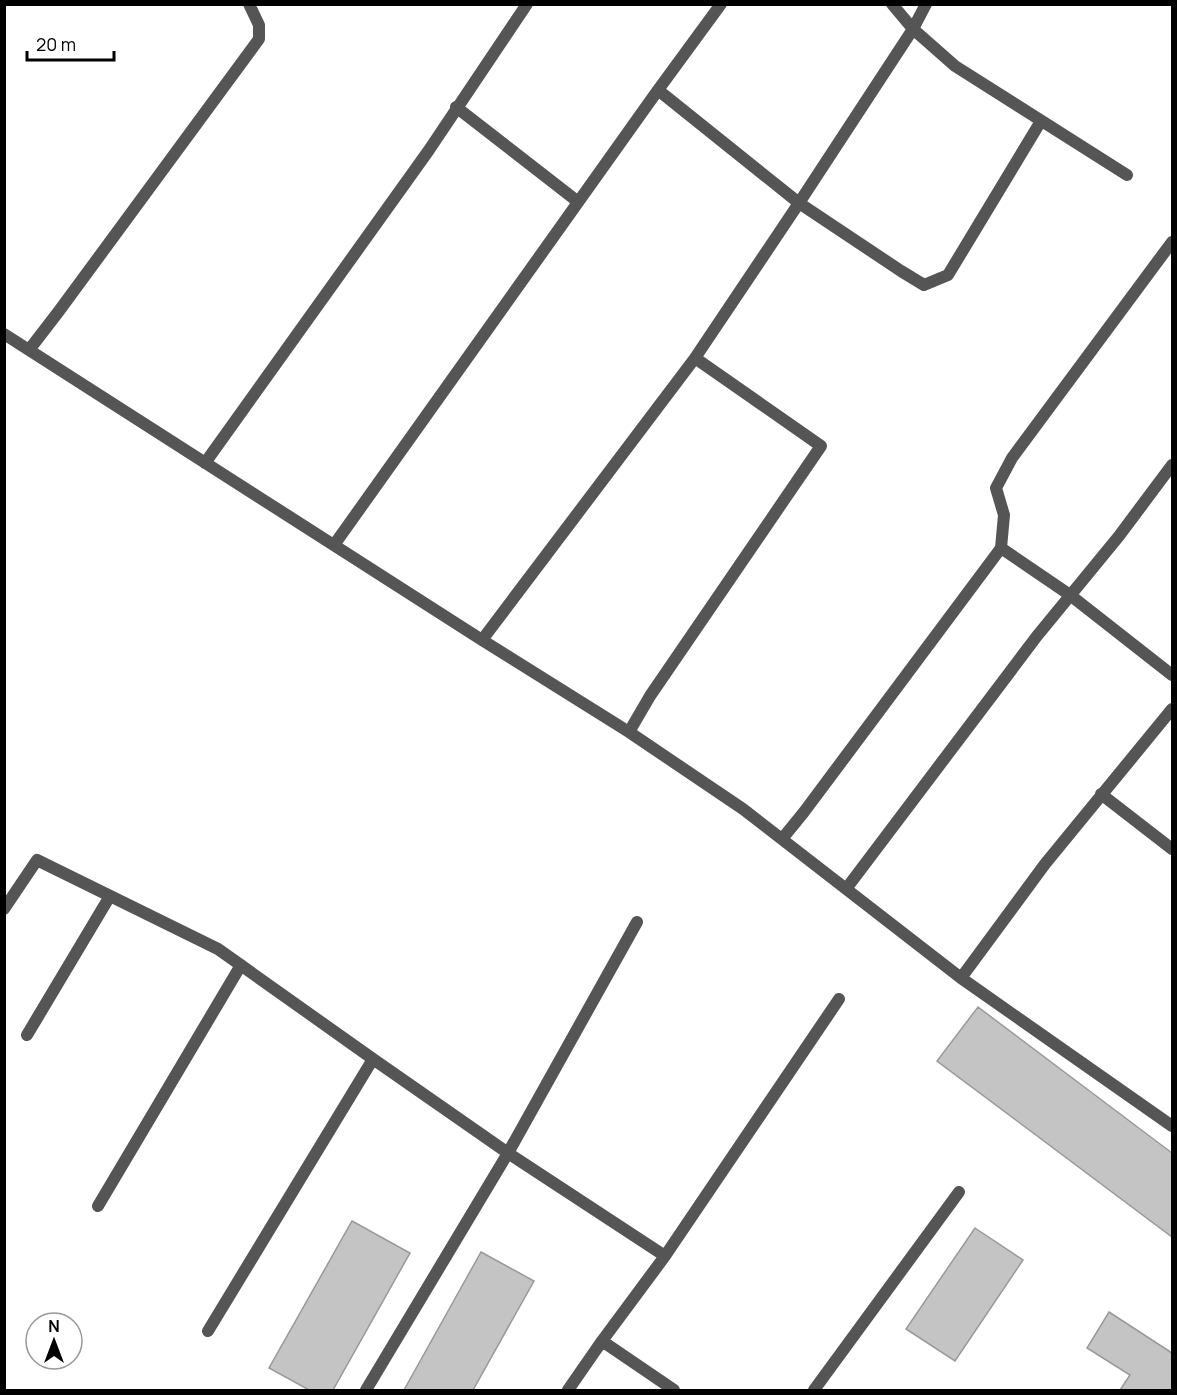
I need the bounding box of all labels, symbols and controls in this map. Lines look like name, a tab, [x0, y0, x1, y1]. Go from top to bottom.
scale bar	[27, 24, 114, 62]
text: 20 m	[36, 32, 76, 56]
north arrow	[24, 1311, 84, 1371]
text: N	[48, 1315, 60, 1337]

